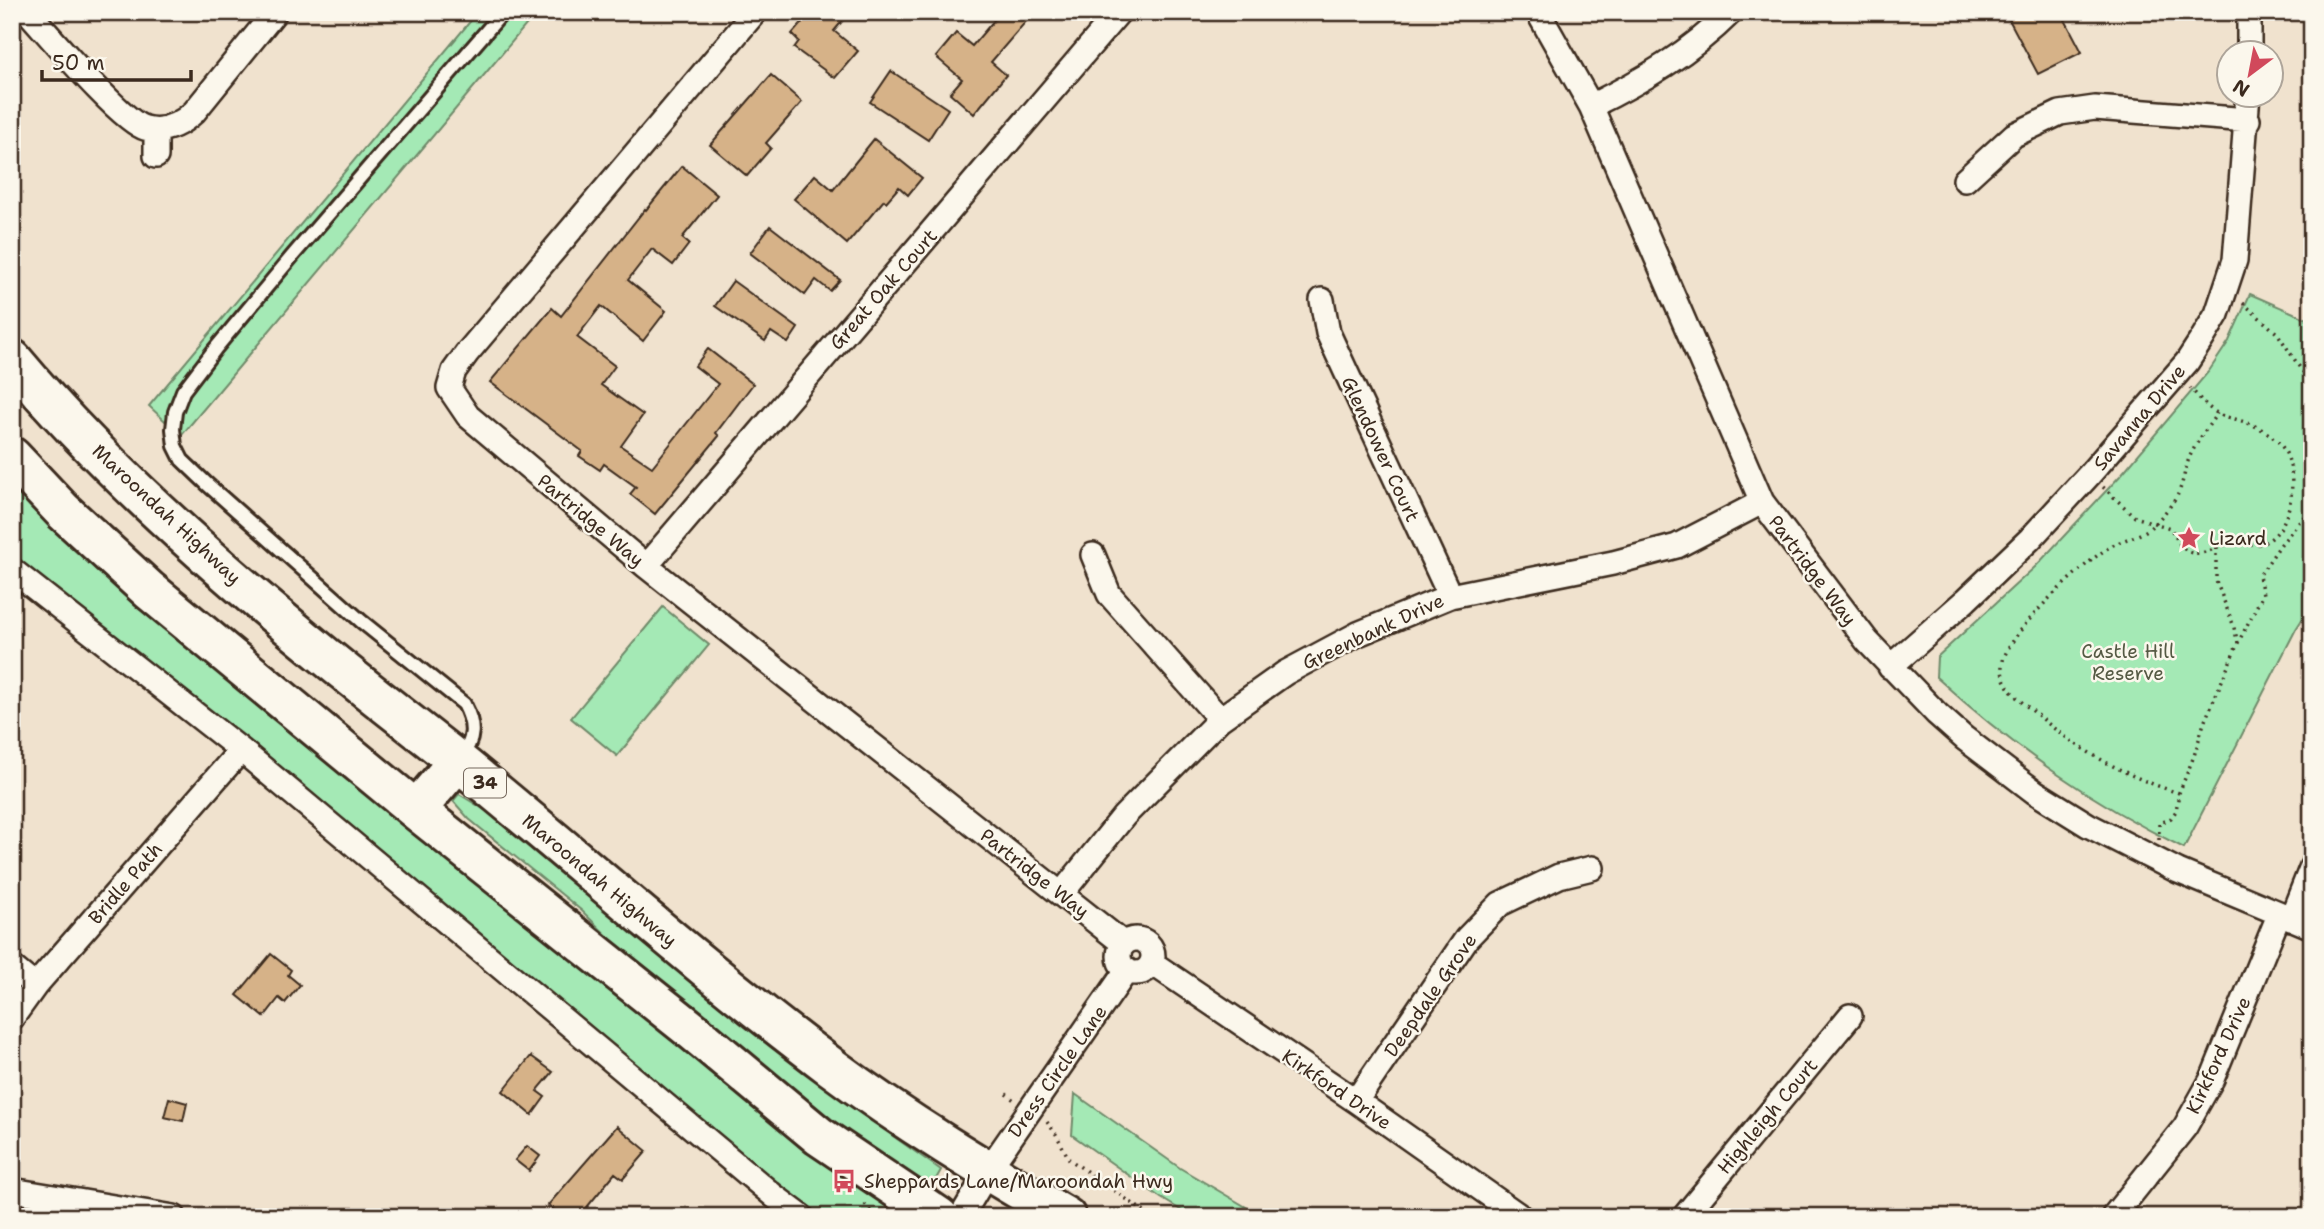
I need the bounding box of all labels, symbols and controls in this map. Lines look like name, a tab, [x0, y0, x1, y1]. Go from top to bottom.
scale bar	[42, 38, 191, 82]
north arrow	[2216, 38, 2286, 108]
text: 50 m	[52, 49, 105, 77]
text: N	[2228, 73, 2254, 103]
street label: Great Oak Court	[824, 224, 943, 355]
street label: Savanna Drive	[2088, 359, 2191, 476]
street label: Glendower Court	[1336, 373, 1425, 526]
street label: Maroondah Highway	[87, 439, 246, 590]
street label: Partridge Way	[532, 468, 649, 572]
street label: Partridge Way	[1763, 510, 1862, 631]
place icon: Lizard	[2175, 524, 2203, 552]
place label: Lizard	[2209, 526, 2267, 551]
street label: Greenbank Drive	[1298, 588, 1448, 675]
park label: Castle Hill Reserve	[2081, 639, 2175, 686]
road number: 34	[464, 768, 506, 798]
street label: Maroondah Highway	[517, 808, 682, 953]
street label: Partridge Way	[975, 823, 1094, 924]
street label: Bridle Path	[83, 837, 168, 930]
street label: Deepdale Grove	[1379, 929, 1482, 1062]
street label: Kirkford Drive	[2180, 992, 2257, 1118]
street label: Dress Circle Lane	[1002, 1000, 1113, 1143]
street label: Kirkford Drive	[1277, 1044, 1396, 1135]
street label: Highleigh Court	[1712, 1053, 1823, 1179]
bus stop icon: Sheppards Lane/Maroondah Hwy	[830, 1167, 858, 1195]
place label: Sheppards Lane/Maroondah Hwy	[864, 1169, 1173, 1194]

